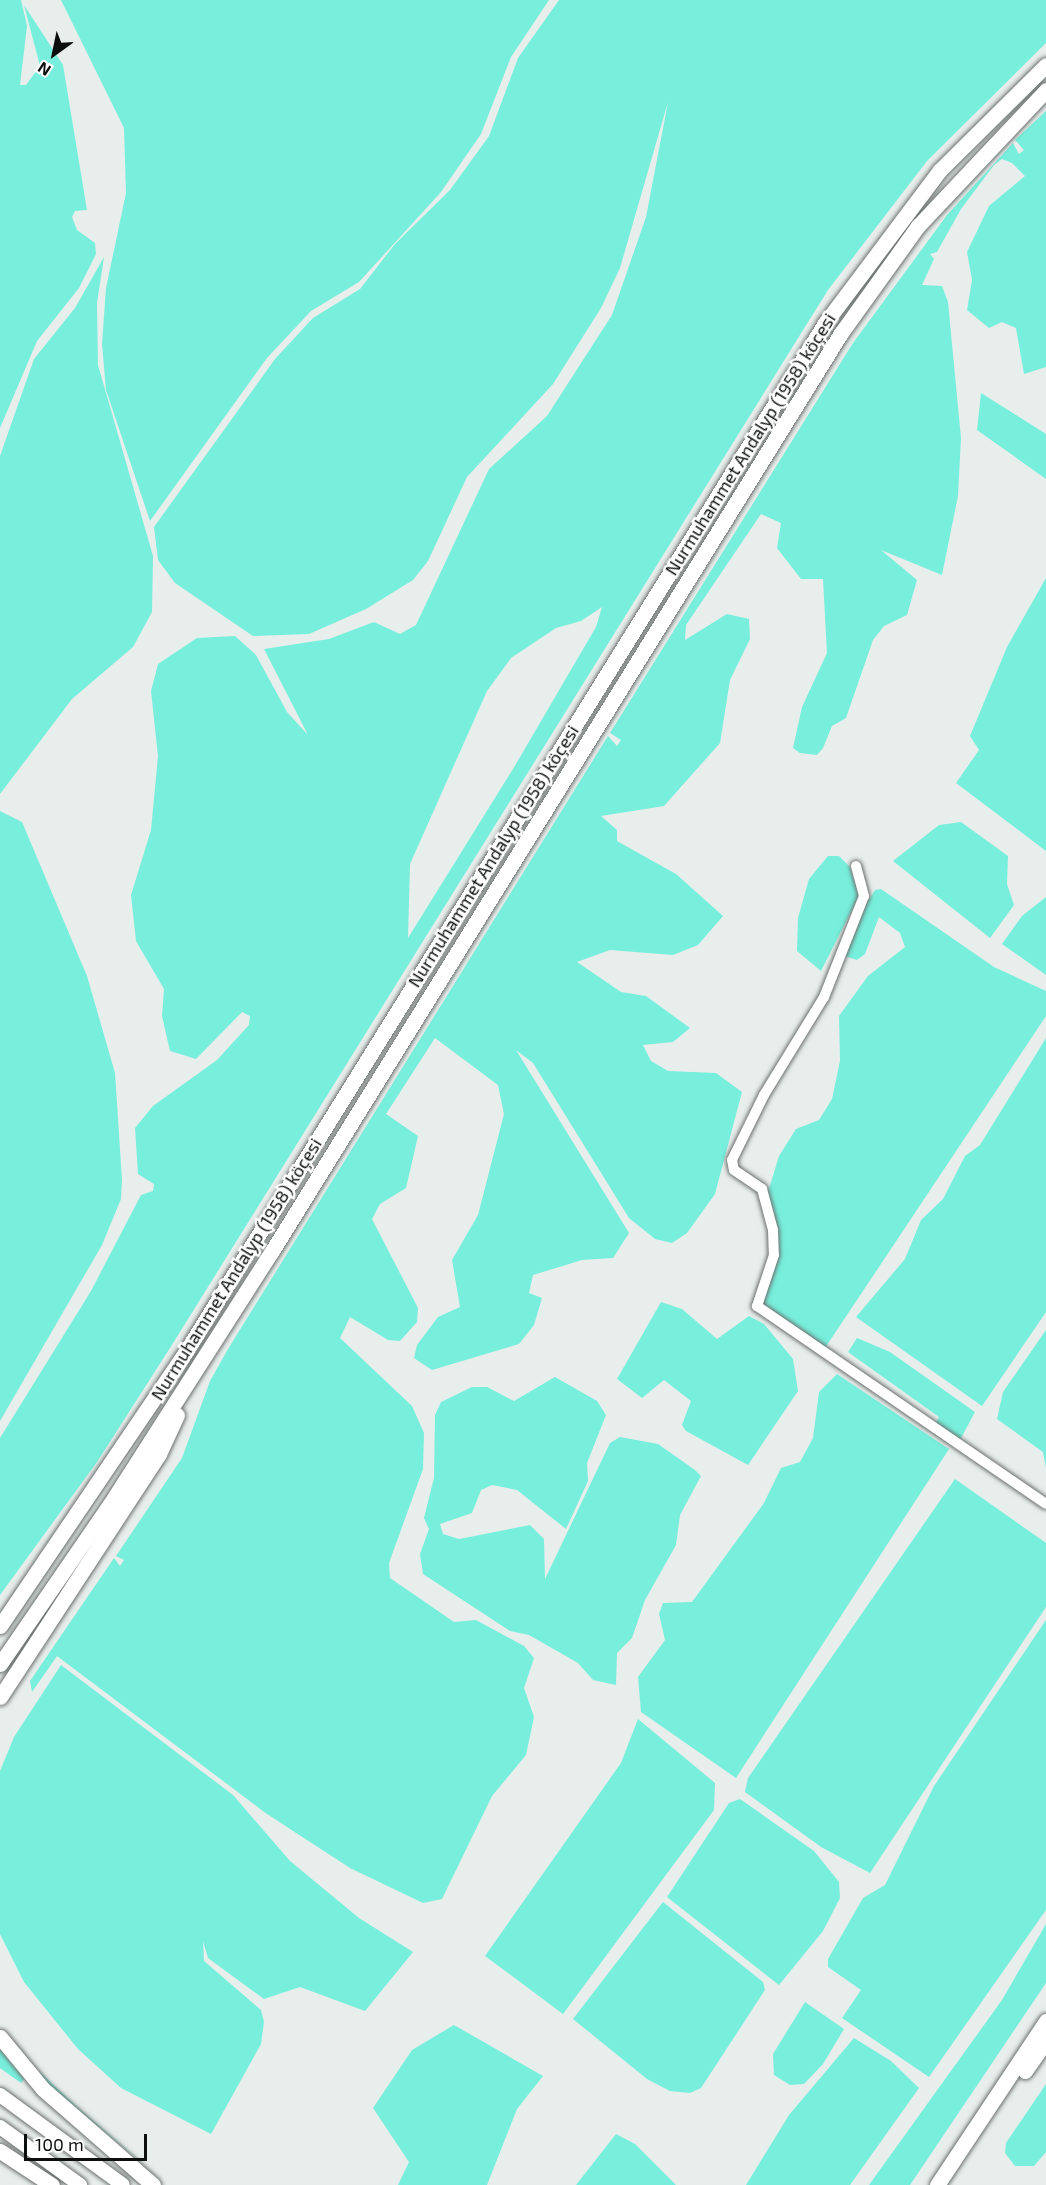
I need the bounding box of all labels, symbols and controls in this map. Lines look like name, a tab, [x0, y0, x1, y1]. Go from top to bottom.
north arrow	[24, 24, 84, 84]
text: N	[34, 58, 54, 81]
street label: Nurmuhammet Andalyp (1958) köçesi	[660, 309, 840, 579]
street label: Nurmuhammet Andalyp (1958) köçesi	[403, 721, 583, 991]
street label: Nurmuhammet Andalyp (1958) köçesi	[146, 1134, 326, 1404]
scale bar	[27, 2122, 150, 2160]
text: 100 m	[35, 2133, 84, 2155]

